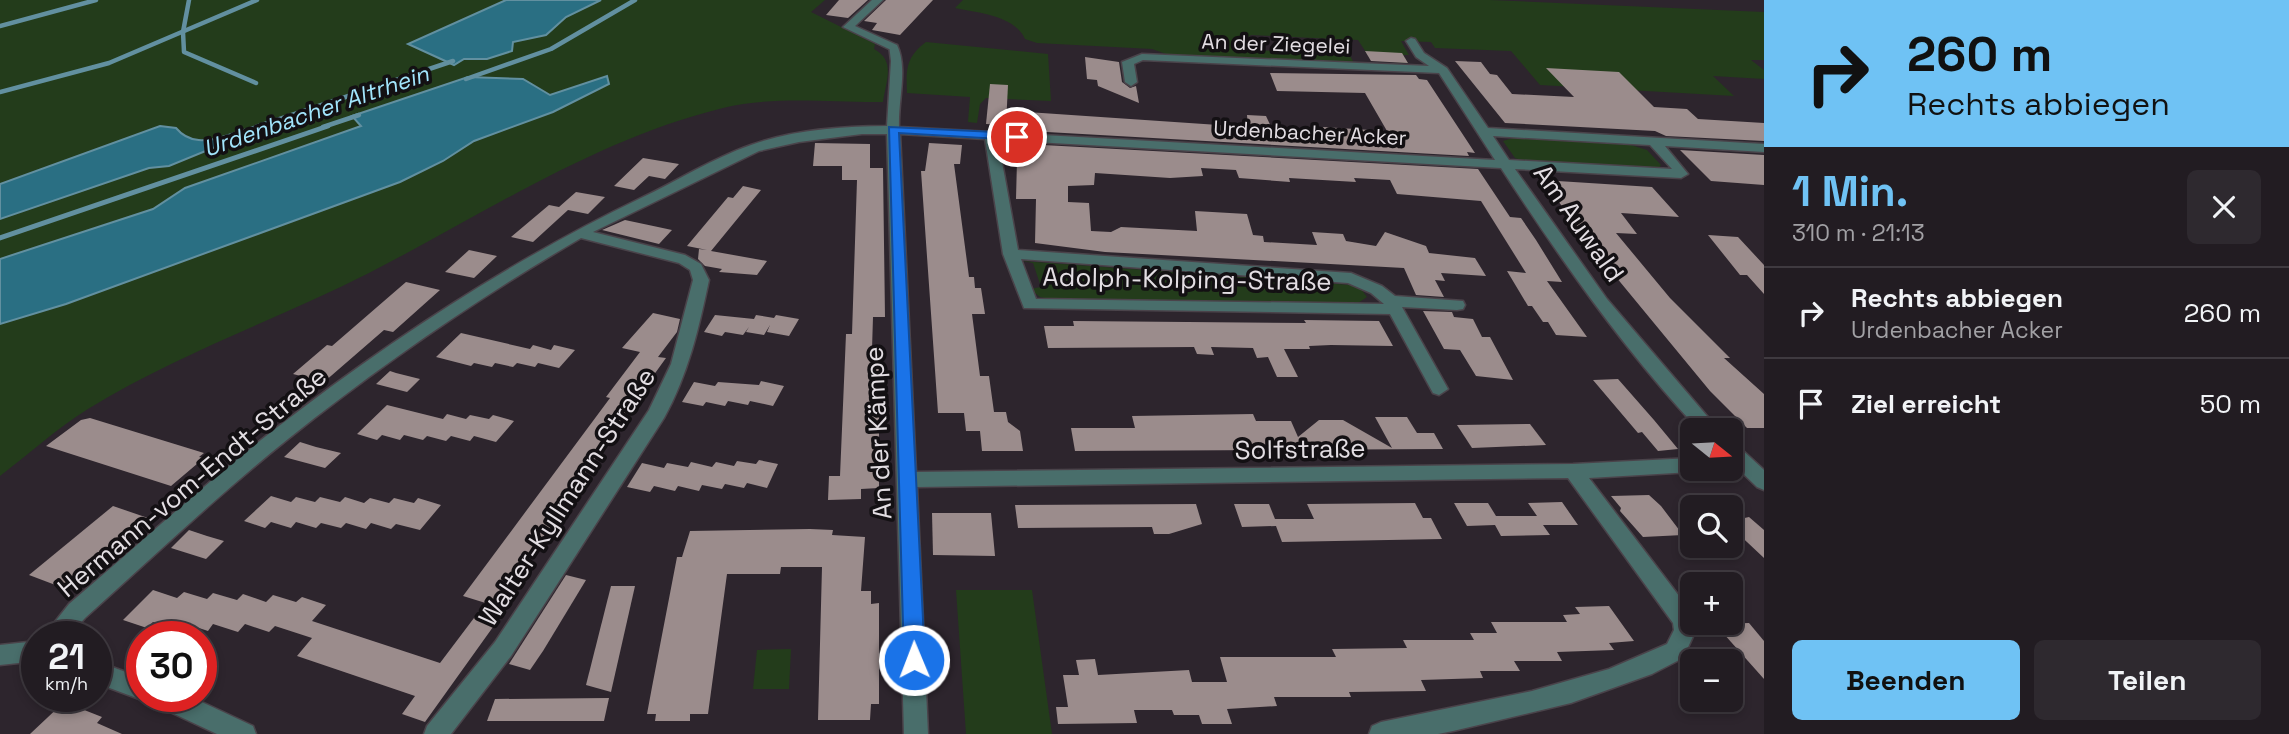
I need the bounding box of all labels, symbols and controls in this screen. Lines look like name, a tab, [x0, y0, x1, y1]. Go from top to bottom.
text: 260 m	[1907, 23, 2052, 85]
street label: An der Ziegelei	[1201, 27, 1351, 60]
icon: right	[1792, 28, 1883, 119]
water label: Urdenbacher Altrhein	[199, 58, 433, 164]
text: Rechts abbiegen	[1907, 84, 2170, 124]
pin	[987, 107, 1047, 167]
street label: Urdenbacher Acker	[1213, 114, 1407, 151]
icon: arrive	[998, 118, 1036, 156]
street label: Am Auwald	[1526, 158, 1632, 288]
text: 1 Min.	[1792, 165, 1908, 218]
button: close	[2187, 170, 2261, 244]
text: 310 m · 21:13	[1792, 218, 1925, 248]
street label: Adolph-Kolping-Straße	[1042, 259, 1332, 299]
text: Rechts abbiegen	[1851, 281, 2063, 315]
icon: right	[1792, 294, 1830, 332]
text: 260 m	[2184, 296, 2261, 330]
text: Urdenbacher Acker	[1851, 315, 2063, 345]
street label: An der Kämpe	[856, 346, 900, 520]
street label: Hermann-vom-Endt-Straße	[50, 359, 334, 605]
street label: Walter-Kyllmann-Straße	[471, 362, 663, 632]
icon: arrive	[1792, 385, 1830, 423]
text: Ziel erreicht	[1851, 387, 2001, 421]
text: 50 m	[2200, 387, 2261, 421]
north arrow	[1680, 418, 1743, 481]
map controls	[1680, 418, 1743, 712]
street label: Solfstraße	[1234, 431, 1366, 467]
button: search	[1680, 495, 1743, 558]
button: +	[1680, 572, 1743, 635]
speed limit sign: 30	[126, 621, 217, 712]
position arrow	[877, 623, 951, 697]
text: 21	[48, 635, 85, 679]
button: Beenden	[1792, 640, 2020, 720]
button: Teilen	[2034, 640, 2261, 720]
button: −	[1680, 649, 1743, 712]
text: km/h	[45, 672, 88, 695]

